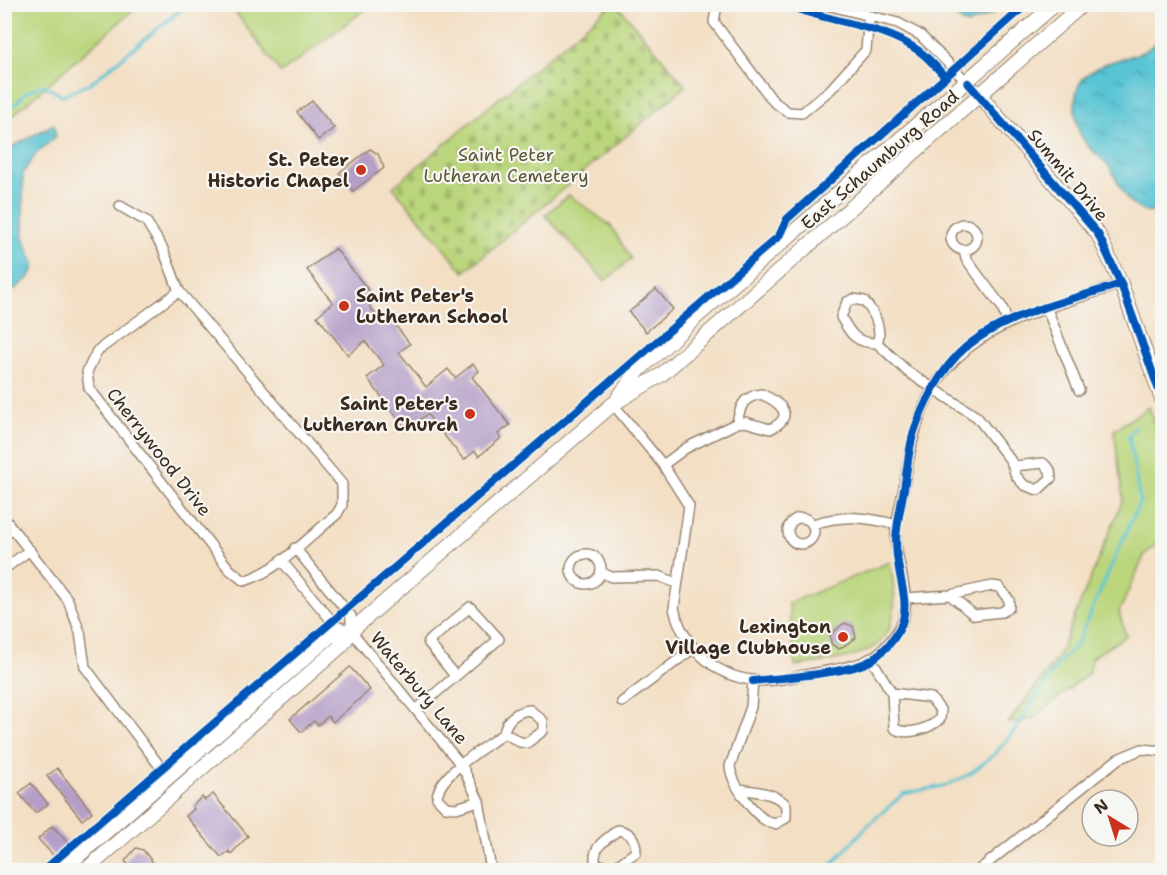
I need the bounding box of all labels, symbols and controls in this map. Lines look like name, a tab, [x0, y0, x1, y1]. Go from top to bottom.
street label: East Schaumburg Road	[796, 85, 964, 235]
street label: Summit Drive	[1022, 124, 1114, 226]
park label: Saint Peter Lutheran Cemetery	[423, 143, 589, 188]
place label: St. Peter Historic Chapel	[207, 148, 349, 193]
marker: St. Peter Historic Chapel	[354, 163, 368, 177]
place label: Saint Peter's Lutheran School	[356, 284, 508, 329]
marker: Saint Peter's Lutheran School	[337, 299, 351, 313]
street label: Cherrywood Drive	[101, 383, 217, 521]
place label: Saint Peter's Lutheran Church	[303, 392, 458, 437]
marker: Saint Peter's Lutheran Church	[463, 407, 477, 421]
place label: Lexington Village Clubhouse	[665, 615, 831, 660]
street label: Waterbury Lane	[365, 627, 473, 749]
marker: Lexington Village Clubhouse	[836, 630, 850, 644]
north arrow	[1080, 788, 1140, 848]
text: N	[1090, 794, 1113, 819]

